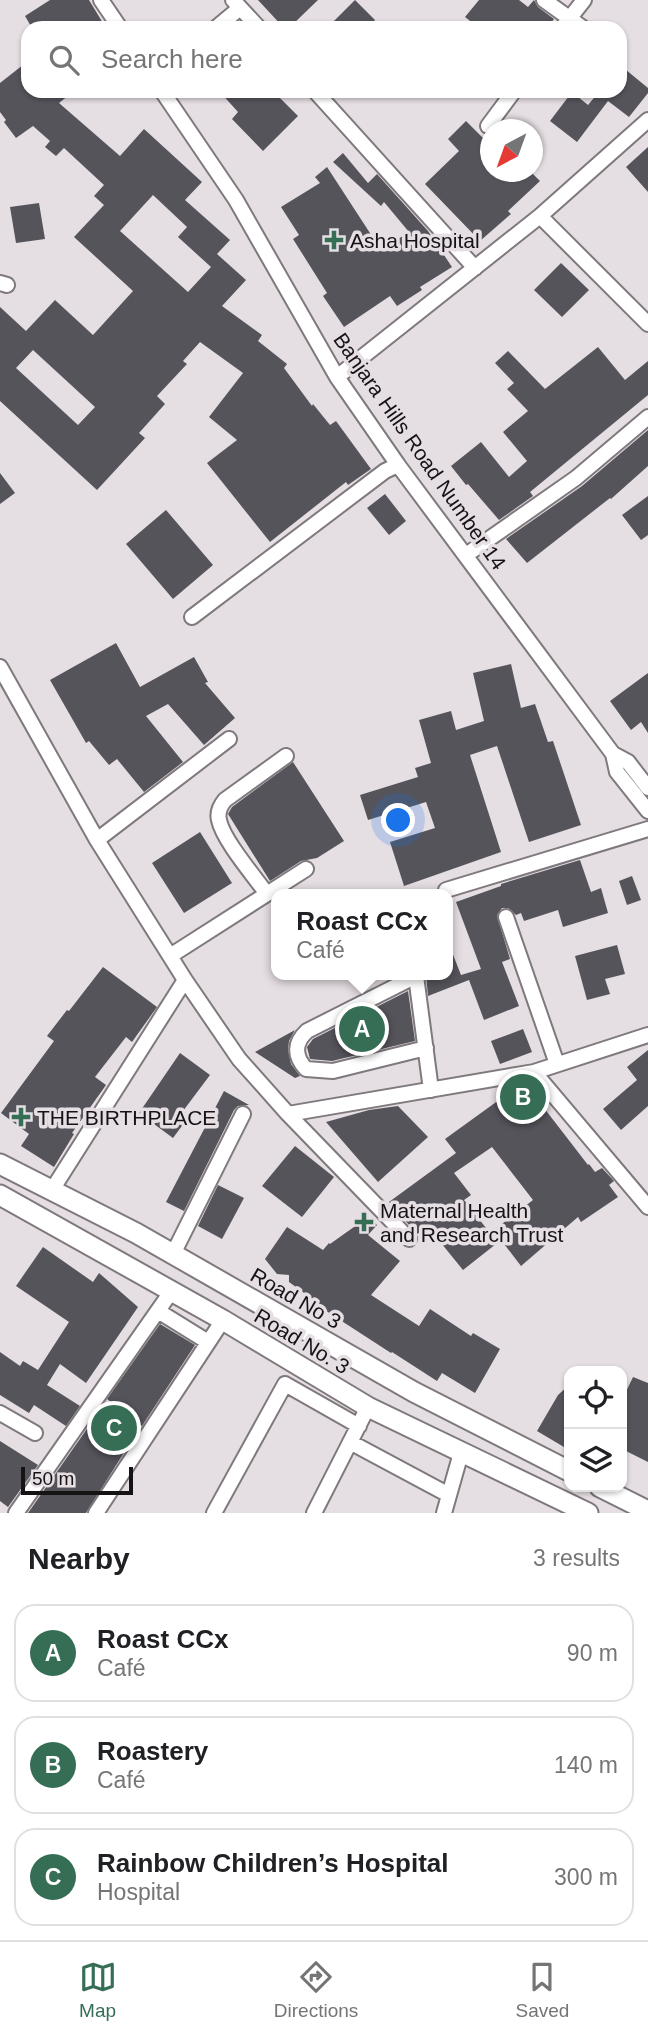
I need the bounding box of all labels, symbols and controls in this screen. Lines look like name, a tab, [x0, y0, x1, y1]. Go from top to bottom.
search box	[21, 21, 627, 98]
icon: search	[45, 41, 83, 79]
text: Search here	[101, 44, 243, 74]
north arrow	[480, 119, 543, 182]
place label: Asha Hospital	[350, 229, 480, 252]
marker: Asha Hospital	[324, 230, 344, 250]
street label: Banjara Hills Road Number 14	[329, 328, 511, 574]
your location	[381, 803, 415, 837]
popup	[271, 889, 453, 980]
text: Roast CCx	[296, 906, 428, 936]
text: Café	[296, 937, 345, 963]
pin: A	[339, 1003, 385, 1055]
pin: B	[500, 1071, 546, 1123]
place label: THE BIRTHPLACE	[37, 1106, 216, 1129]
marker: THE BIRTHPLACE	[11, 1107, 31, 1127]
place label: Maternal Health and Research Trust	[380, 1199, 563, 1246]
marker: Maternal Health and Research Trust	[354, 1212, 374, 1232]
street label: Road No 3	[247, 1263, 345, 1333]
street label: Road No. 3	[251, 1304, 353, 1378]
map controls	[564, 1366, 627, 1492]
button: locate	[564, 1366, 627, 1429]
pin: C	[91, 1402, 137, 1454]
button: layers	[564, 1429, 627, 1492]
scale bar	[21, 1464, 133, 1496]
text: 50 m	[32, 1468, 74, 1489]
text: Nearby	[28, 1542, 130, 1575]
text: 3 results	[533, 1545, 620, 1571]
text: Roast CCx	[97, 1624, 228, 1654]
text: A	[45, 1640, 61, 1666]
text: 90 m	[567, 1640, 618, 1666]
text: Café	[97, 1655, 146, 1681]
text: Roastery	[97, 1736, 208, 1766]
text: B	[45, 1752, 61, 1778]
text: 140 m	[554, 1752, 618, 1778]
text: Café	[97, 1767, 146, 1793]
text: Rainbow Children’s Hospital	[97, 1848, 449, 1878]
text: C	[45, 1864, 61, 1890]
text: 300 m	[554, 1864, 618, 1890]
text: Hospital	[97, 1879, 180, 1905]
tab: Map	[79, 1958, 117, 2022]
tab: Directions	[274, 1958, 358, 2022]
tab: Saved	[515, 1958, 569, 2022]

